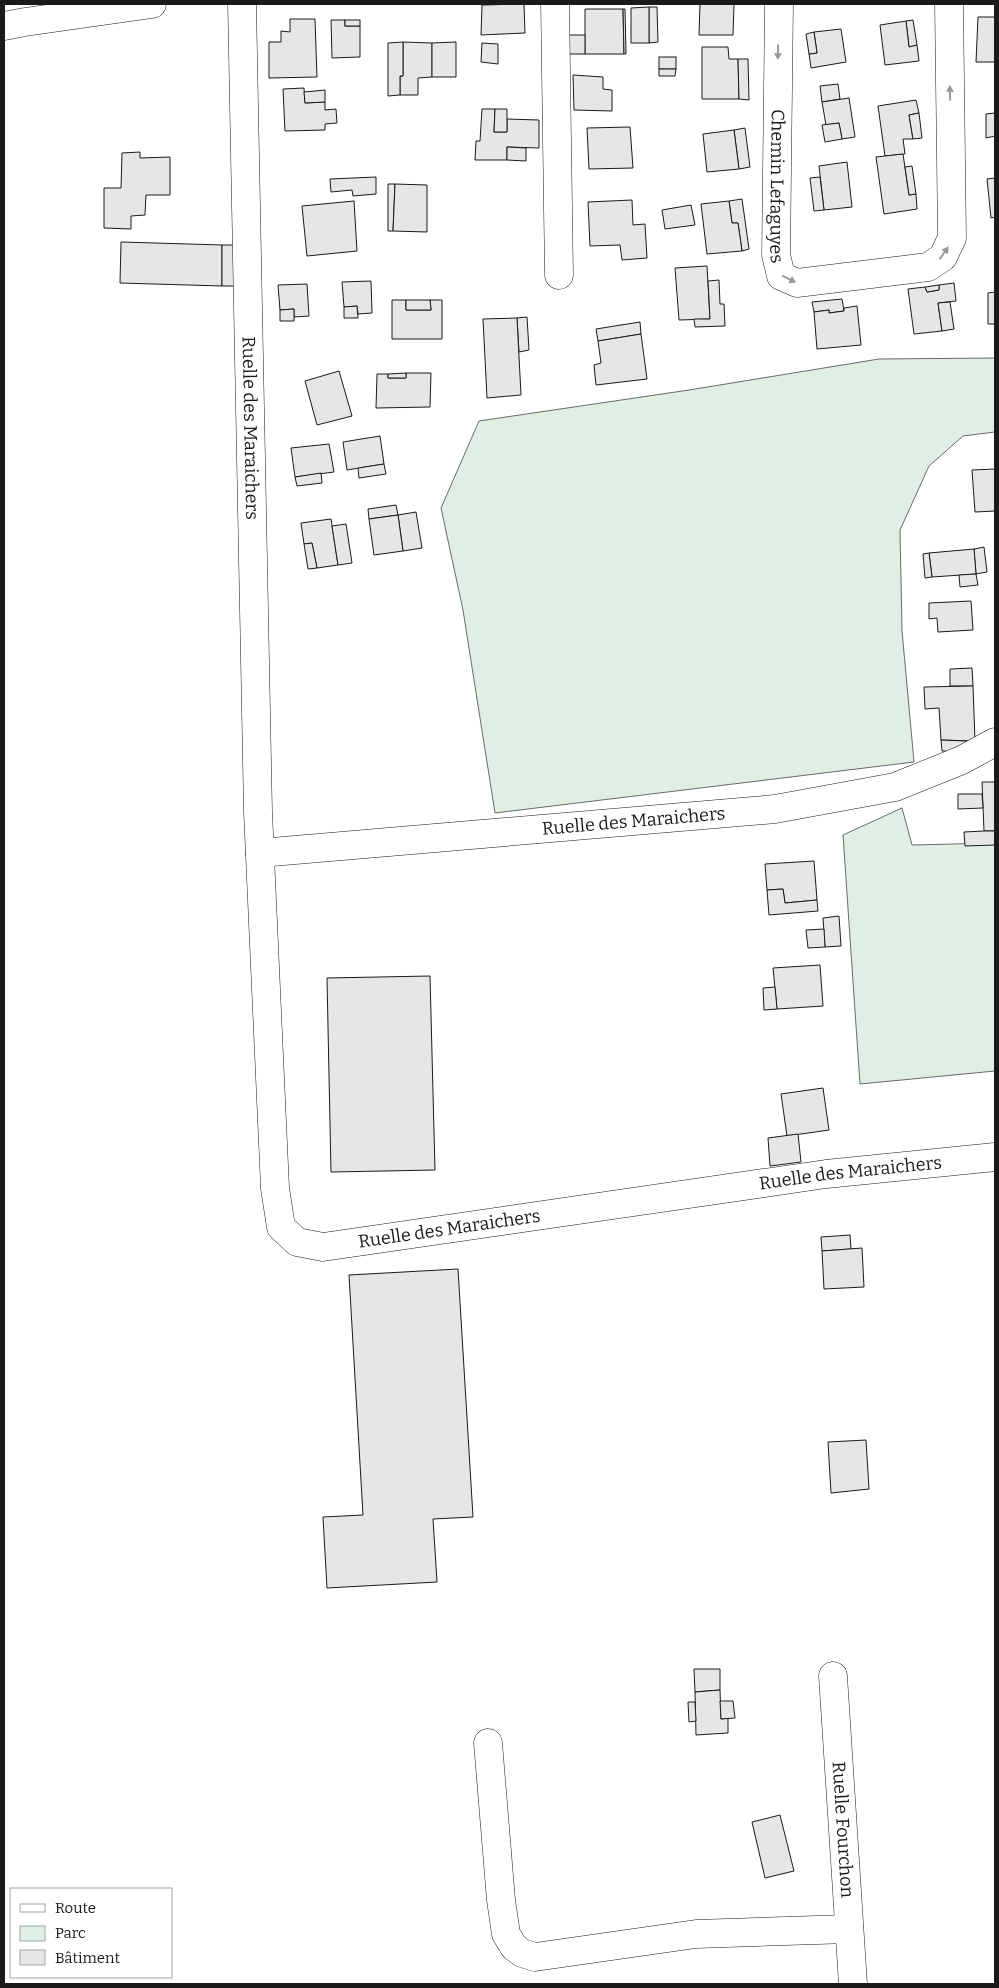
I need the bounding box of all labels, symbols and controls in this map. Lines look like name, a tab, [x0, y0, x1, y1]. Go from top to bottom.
one-way arrow	[774, 45, 782, 61]
one-way arrow	[946, 85, 954, 101]
street label: Chemin Lefaguyes	[765, 109, 789, 265]
one-way arrow	[939, 246, 948, 260]
one-way arrow	[782, 276, 796, 284]
street label: Ruelle des Maraichers	[238, 336, 263, 520]
street label: Ruelle des Maraichers	[541, 802, 726, 840]
street label: Ruelle des Maraichers	[758, 1151, 943, 1195]
street label: Ruelle des Maraichers	[357, 1205, 542, 1253]
street label: Ruelle Fourchon	[828, 1761, 858, 1899]
legend	[10, 1888, 172, 1978]
text: Route	[55, 1899, 96, 1917]
text: Parc	[55, 1924, 86, 1942]
text: Bâtiment	[55, 1949, 120, 1967]

